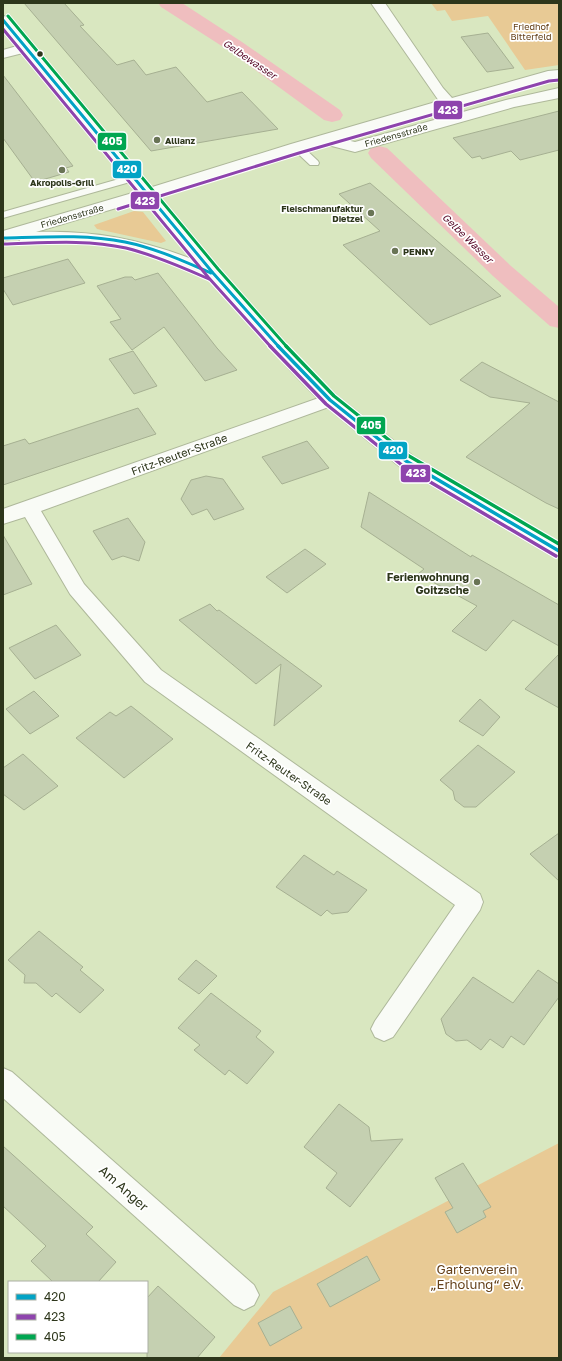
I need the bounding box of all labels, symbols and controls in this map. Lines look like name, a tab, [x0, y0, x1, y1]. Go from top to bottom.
park label: Friedhof Bitterfeld	[510, 21, 552, 42]
water label: Gelbewasser	[221, 37, 281, 82]
unlabelled marker	[35, 49, 45, 59]
line badge: 423	[433, 100, 463, 120]
text: 423	[438, 103, 458, 116]
street label: Friedensstraße	[363, 121, 429, 149]
line badge: 405	[97, 132, 127, 151]
text: 405	[102, 134, 123, 147]
marker: Allianz	[152, 135, 162, 145]
place label: Allianz	[165, 135, 195, 146]
line badge: 420	[112, 160, 142, 179]
text: 420	[117, 162, 137, 175]
marker: Akropolis-Grill	[57, 165, 67, 175]
place label: Akropolis-Grill	[30, 177, 94, 188]
line badge: 423	[130, 191, 160, 210]
text: 423	[135, 194, 155, 207]
street label: Friedensstraße	[39, 202, 105, 230]
place label: Fleischmanufaktur Dietzel	[281, 203, 363, 224]
marker: Fleischmanufaktur Dietzel	[366, 208, 376, 218]
water label: Gelbe Wasser	[440, 211, 497, 267]
marker: PENNY	[390, 246, 400, 256]
place label: PENNY	[403, 246, 435, 257]
line badge: 405	[356, 416, 386, 435]
text: 405	[361, 418, 382, 431]
street label: Fritz-Reuter-Straße	[129, 431, 229, 477]
line badge: 420	[378, 441, 408, 460]
text: 420	[383, 443, 403, 456]
line badge: 423	[400, 464, 431, 483]
text: 423	[406, 466, 426, 479]
place label: Ferienwohnung Goitzsche	[387, 570, 469, 596]
marker: Ferienwohnung Goitzsche	[472, 577, 482, 587]
street label: Fritz-Reuter-Straße	[244, 739, 334, 807]
street label: Am Anger	[96, 1162, 152, 1214]
park label: Gartenverein „Erholung“ e.V.	[430, 1261, 524, 1292]
legend	[8, 1281, 148, 1353]
text: 420	[44, 1289, 66, 1304]
text: 423	[44, 1309, 65, 1324]
text: 405	[44, 1329, 66, 1344]

